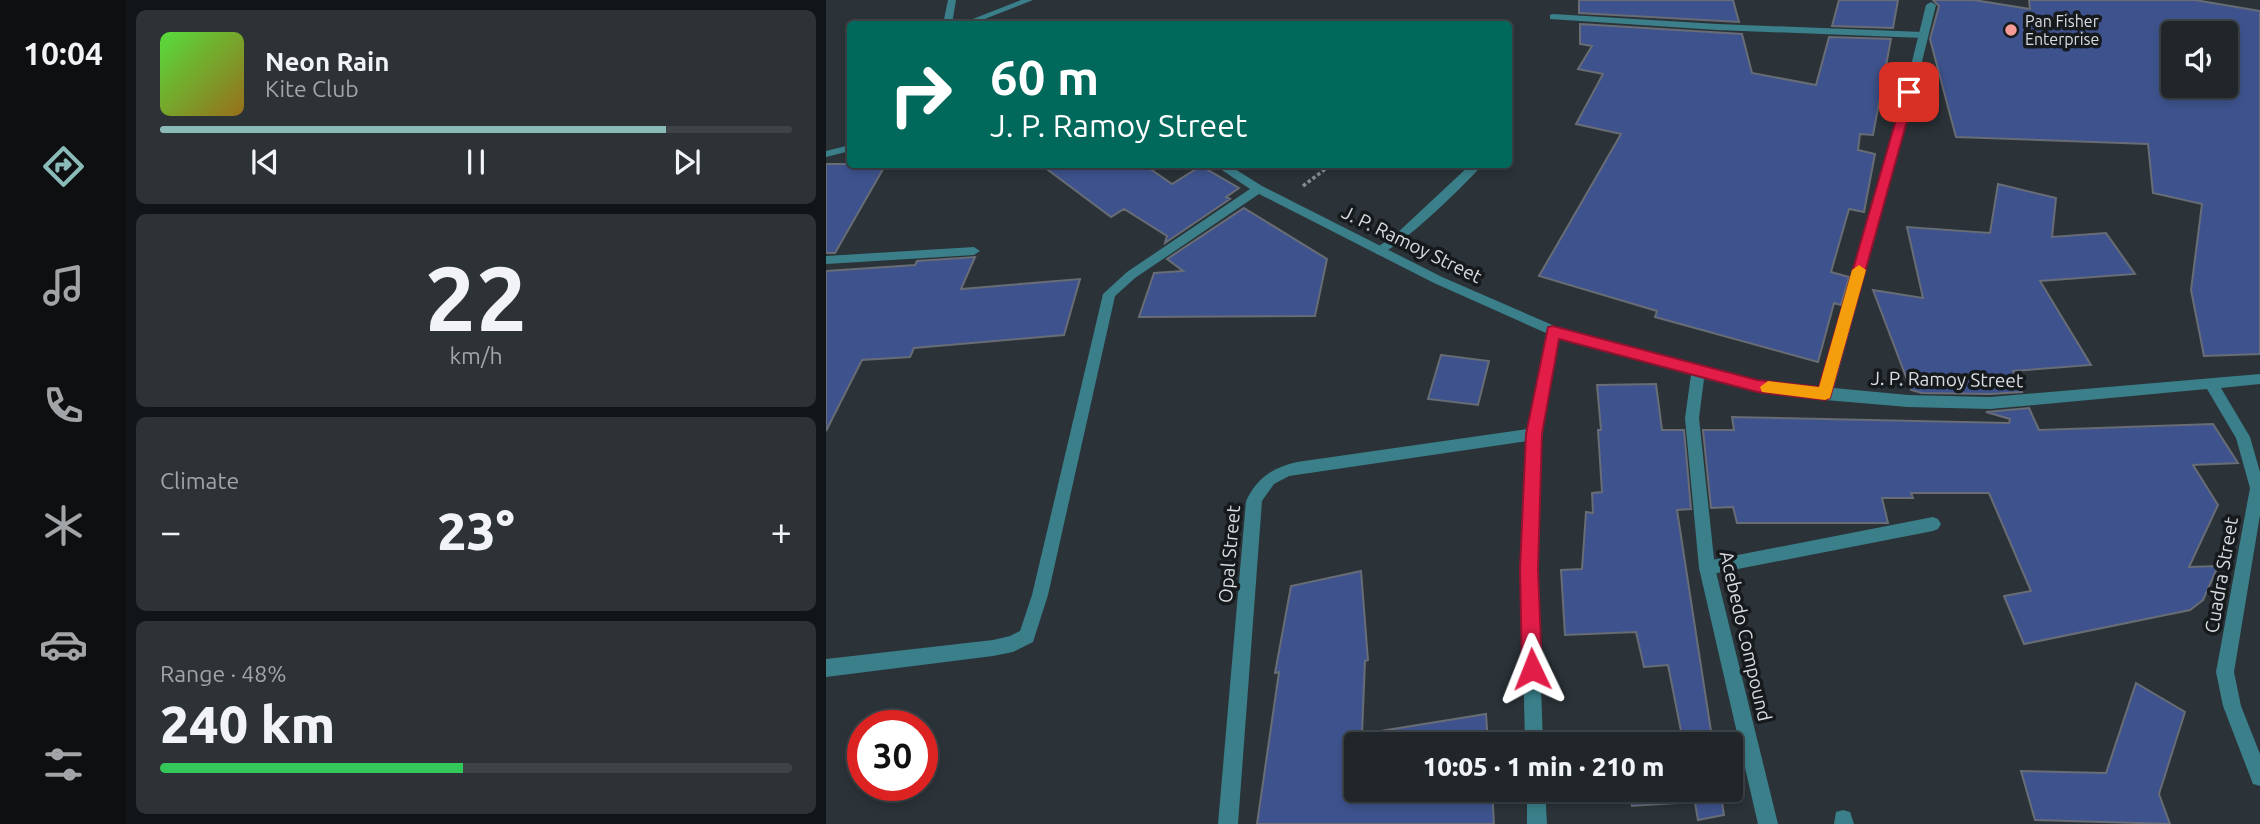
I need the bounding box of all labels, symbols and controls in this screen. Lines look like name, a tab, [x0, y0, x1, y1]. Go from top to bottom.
place label: Pan Fisher Enterprise	[2025, 12, 2099, 48]
map controls	[2161, 21, 2238, 98]
button: sound	[2161, 21, 2238, 98]
marker: Pan Fisher Enterprise	[2003, 22, 2019, 38]
text: 10:04	[23, 35, 103, 71]
text: Neon Rain	[265, 47, 390, 76]
icon: right	[875, 49, 966, 140]
text: 60 m	[990, 49, 1099, 104]
pin	[1879, 62, 1939, 122]
icon: arrive	[1890, 73, 1928, 111]
text: Kite Club	[265, 76, 359, 101]
text: J. P. Ramoy Street	[990, 107, 1247, 143]
icon: directions	[39, 142, 88, 191]
icon: previous	[246, 143, 284, 181]
icon: pause	[457, 143, 495, 181]
icon: next	[668, 143, 706, 181]
street label: J. P. Ramoy Street	[1338, 201, 1486, 288]
text: 22	[425, 246, 527, 348]
icon: music	[39, 261, 88, 310]
text: km/h	[449, 343, 503, 368]
street label: J. P. Ramoy Street	[1870, 367, 2024, 391]
icon: phone	[39, 381, 88, 430]
text: Climate	[160, 468, 239, 493]
icon: climate	[39, 501, 88, 550]
text: 23°	[437, 502, 515, 560]
street label: Opal Street	[1214, 504, 1244, 604]
text: −	[160, 510, 181, 552]
text: +	[771, 510, 792, 552]
street label: Cuadra Street	[2200, 515, 2242, 635]
street label: Acebedo Compound	[1716, 549, 1776, 723]
icon: car	[39, 620, 88, 669]
position arrow	[1495, 632, 1569, 706]
text: Range · 48%	[160, 661, 287, 686]
text: 240 km	[160, 695, 335, 753]
speed limit sign: 30	[847, 710, 938, 801]
icon: filters	[39, 740, 88, 789]
text: 10:05 · 1 min · 210 m	[1423, 752, 1664, 781]

